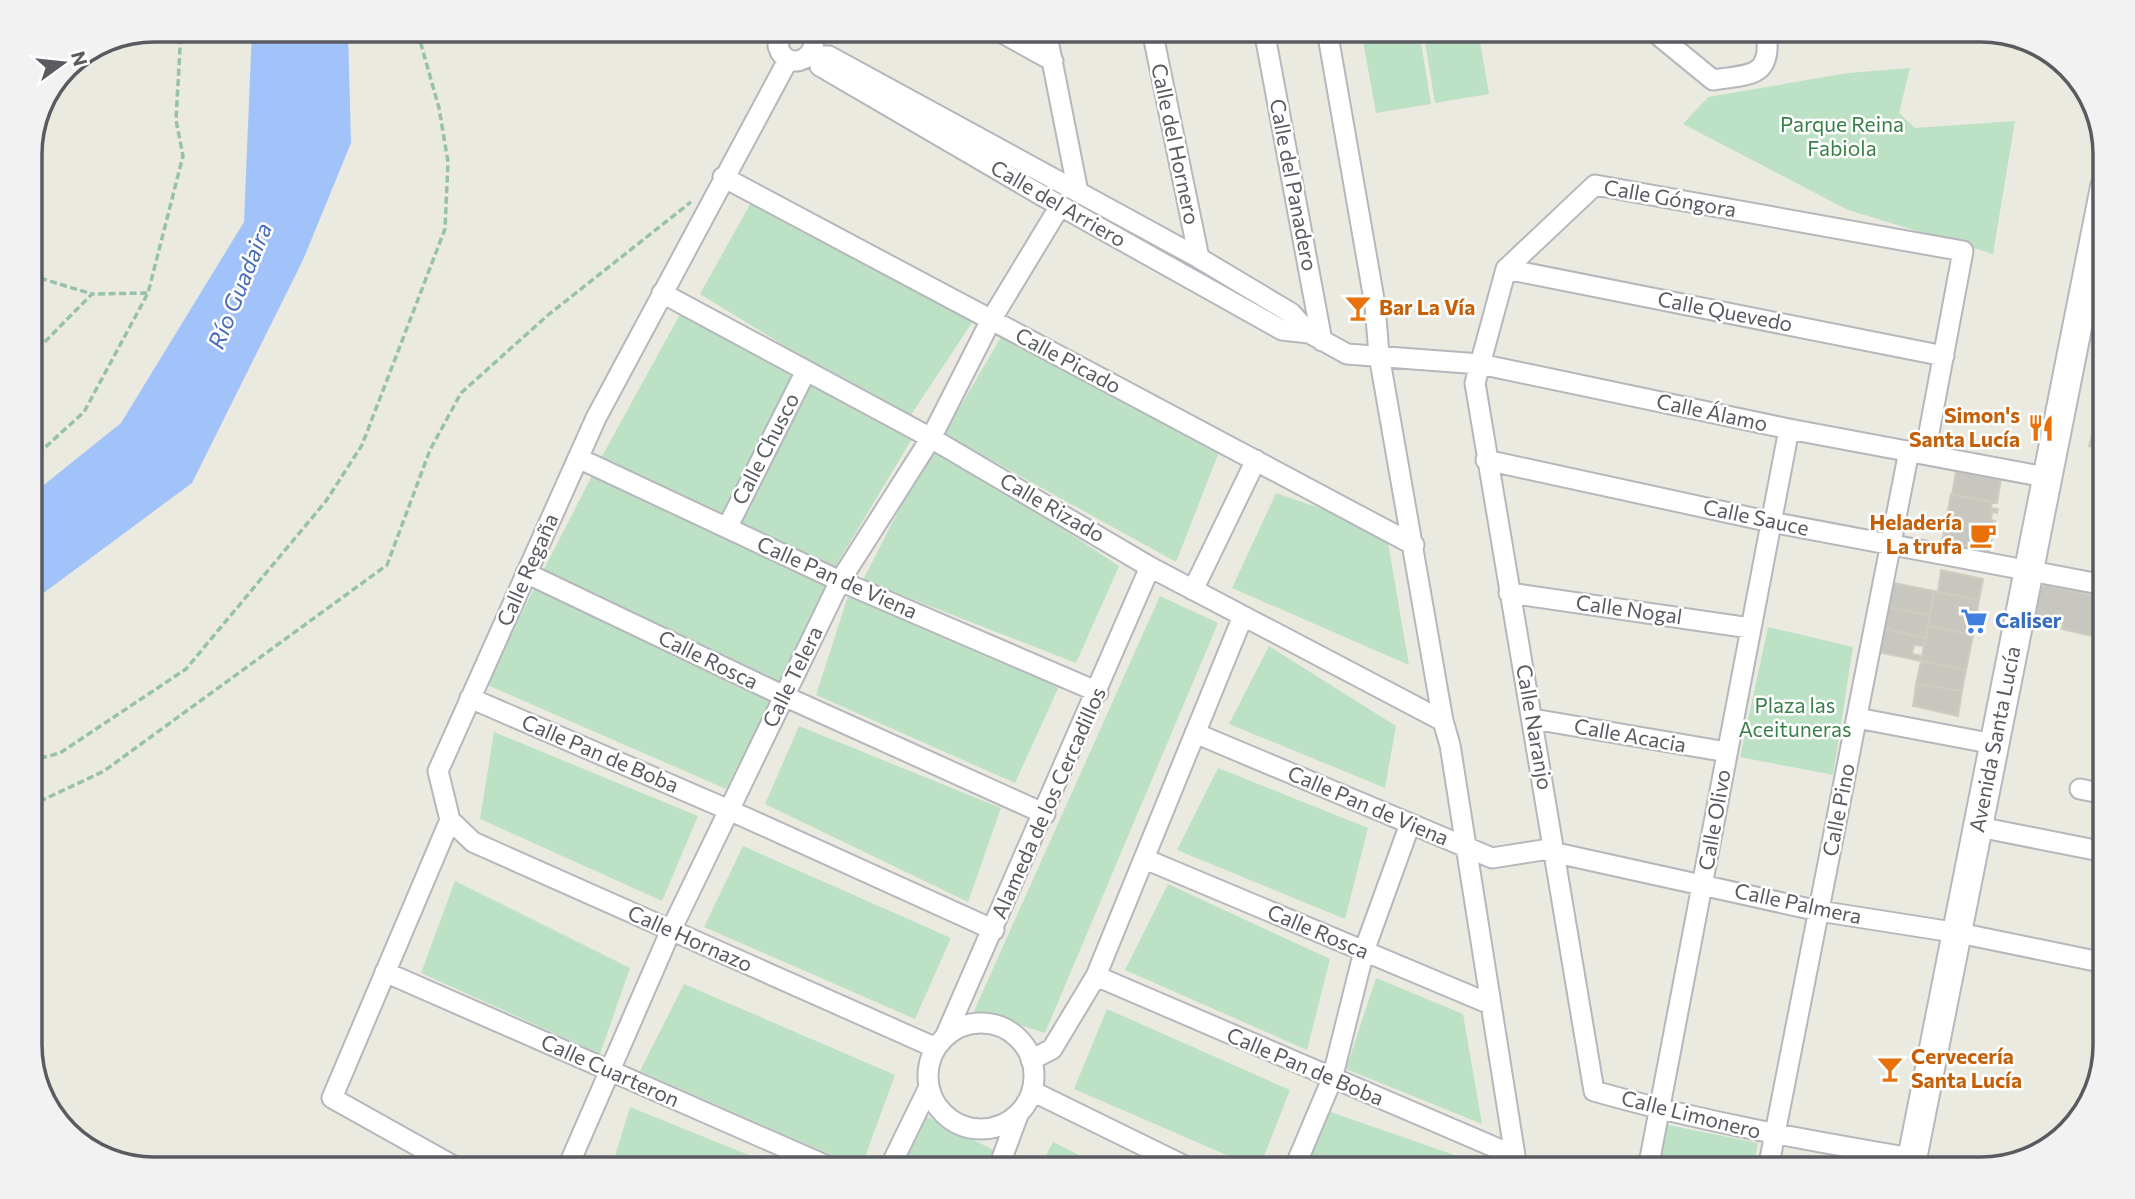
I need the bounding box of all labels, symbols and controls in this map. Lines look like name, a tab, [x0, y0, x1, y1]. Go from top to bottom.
north arrow	[28, 28, 98, 98]
text: N	[67, 49, 93, 68]
street label: Calle del Hornero	[1147, 61, 1206, 227]
street label: Calle del Panadero	[1266, 97, 1323, 273]
park label: Parque Reina Fabiola	[1780, 111, 1904, 160]
street label: Calle del Arriero	[987, 154, 1131, 252]
street label: Calle Góngora	[1602, 174, 1738, 221]
water label: Río Guadaira	[201, 219, 277, 353]
street label: Calle Quevedo	[1656, 285, 1795, 336]
bar icon: Bar La Vía	[1343, 293, 1373, 323]
place label: Bar La Vía	[1379, 294, 1475, 319]
street label: Calle Picado	[1012, 321, 1126, 398]
street label: Calle Chusco	[726, 388, 803, 508]
street label: Calle Álamo	[1655, 388, 1770, 435]
place label: Simon's Santa Lucía	[1909, 402, 2020, 451]
restaurant icon: Simon's Santa Lucía	[2026, 413, 2056, 443]
street label: Calle Rizado	[996, 467, 1110, 547]
street label: Calle Sauce	[1701, 493, 1812, 540]
street label: Calle Regaña	[491, 509, 563, 630]
place label: Heladería La trufa	[1869, 509, 1962, 558]
cafe icon: Heladería La trufa	[1968, 520, 1998, 550]
street label: Calle Pan de Viena	[754, 530, 921, 623]
street label: Calle Nogal	[1574, 589, 1684, 628]
supermarket icon: Caliser	[1959, 606, 1989, 636]
place label: Caliser	[1995, 607, 2062, 632]
street label: Calle Telera	[756, 622, 827, 731]
street label: Calle Rosca	[655, 624, 763, 694]
street label: Avenida Santa Lucía	[1963, 644, 2025, 834]
street label: Calle Naranjo	[1512, 662, 1559, 791]
street label: Alameda de los Cercadillos	[985, 683, 1110, 922]
park label: Plaza las Aceituneras	[1738, 692, 1852, 741]
street label: Calle Pan de Boba	[518, 708, 683, 797]
street label: Calle Acacia	[1572, 712, 1688, 757]
street label: Calle Pan de Viena	[1284, 759, 1453, 850]
street label: Calle Pino	[1816, 761, 1859, 858]
street label: Calle Olivo	[1692, 767, 1735, 872]
street label: Calle Palmera	[1733, 877, 1864, 928]
street label: Calle Rosca	[1264, 898, 1373, 963]
street label: Calle Hornazo	[624, 899, 757, 976]
street label: Calle Pan de Boba	[1223, 1021, 1388, 1110]
street label: Calle Cuarteron	[538, 1028, 684, 1111]
place label: Cervecería Santa Lucía	[1911, 1043, 2022, 1092]
bar icon: Cervecería Santa Lucía	[1875, 1054, 1905, 1084]
street label: Calle Limonero	[1619, 1084, 1764, 1143]

